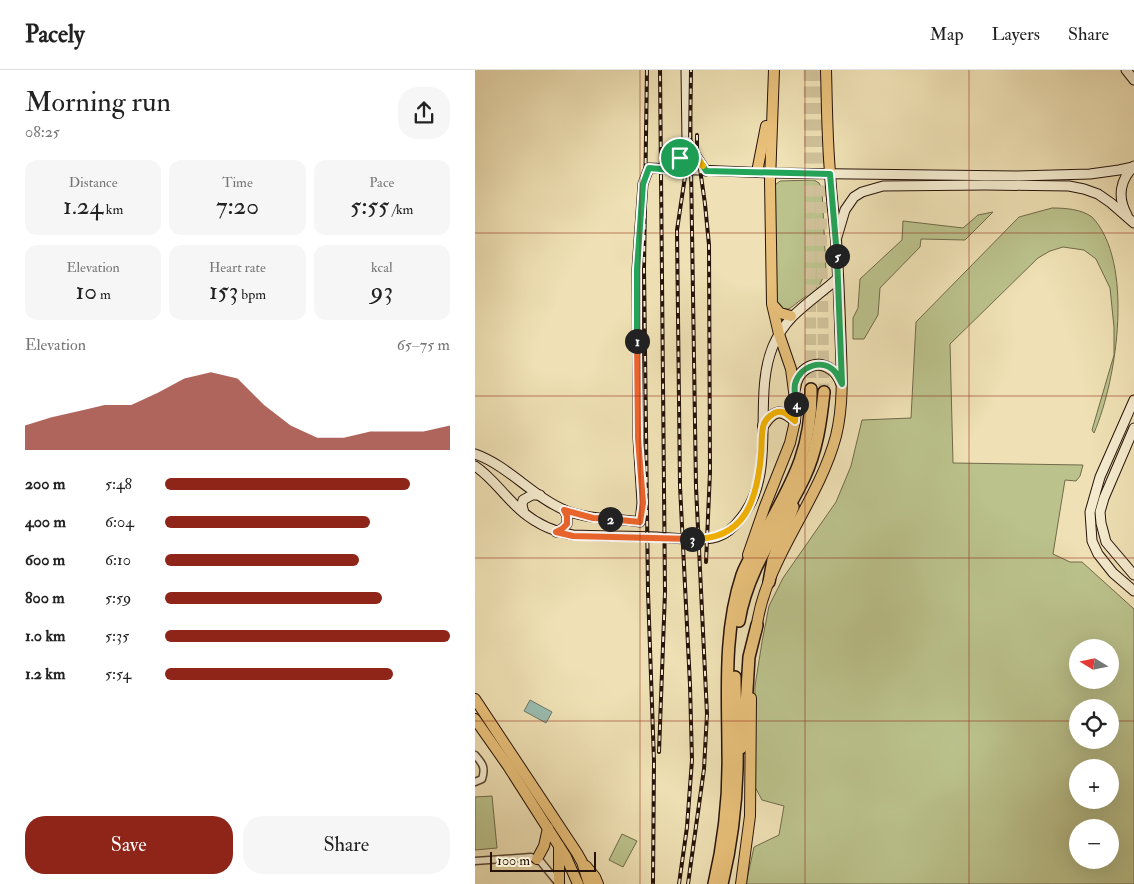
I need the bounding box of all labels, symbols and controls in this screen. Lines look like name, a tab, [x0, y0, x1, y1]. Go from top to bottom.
text: Pacely	[25, 19, 85, 50]
text: Map	[930, 23, 964, 46]
text: Layers	[992, 23, 1040, 46]
text: Share	[1068, 23, 1109, 46]
text: Morning run	[25, 85, 171, 120]
button: share	[398, 87, 450, 139]
text: 08:25	[25, 122, 60, 142]
pin	[659, 137, 701, 179]
icon: arrive	[666, 144, 694, 172]
text: Distance	[69, 174, 118, 191]
text: Time	[222, 174, 253, 191]
text: Pace	[369, 174, 394, 191]
text: 1.24	[63, 191, 103, 222]
text: 7:20	[216, 191, 259, 222]
text: 5:55	[350, 191, 389, 222]
text: km	[103, 201, 123, 218]
text: /km	[389, 201, 413, 218]
pin: 5	[825, 244, 849, 268]
text: 5	[834, 248, 841, 265]
text: Elevation	[66, 259, 120, 276]
text: Heart rate	[209, 259, 266, 276]
text: kcal	[371, 259, 393, 276]
text: 10	[75, 276, 97, 307]
text: 153	[209, 276, 238, 307]
text: 93	[371, 276, 393, 307]
text: m	[97, 286, 111, 303]
text: bpm	[238, 286, 266, 303]
pin: 1	[625, 328, 649, 354]
text: 1	[635, 333, 640, 350]
text: Elevation	[25, 335, 86, 355]
text: 65–75 m	[397, 335, 450, 355]
pin: 4	[783, 392, 809, 416]
text: 4	[793, 396, 800, 413]
text: 200 m	[25, 474, 65, 494]
text: 5:48	[105, 474, 132, 494]
pin: 2	[597, 506, 623, 532]
text: 2	[607, 511, 614, 528]
text: 400 m	[25, 512, 66, 532]
text: 6:04	[105, 512, 134, 532]
pin: 3	[679, 526, 705, 552]
text: 3	[690, 531, 695, 548]
text: 600 m	[25, 550, 65, 570]
text: 6:10	[105, 550, 131, 570]
text: 800 m	[25, 588, 65, 608]
text: 5:59	[105, 588, 131, 608]
text: 1.0 km	[25, 626, 65, 646]
text: 5:35	[105, 626, 129, 646]
north arrow	[1069, 639, 1119, 689]
map controls	[1069, 639, 1119, 869]
text: 1.2 km	[25, 664, 65, 684]
text: 5:54	[105, 664, 131, 684]
button: locate	[1069, 699, 1119, 749]
button: +	[1069, 759, 1119, 809]
button: Save	[25, 816, 233, 874]
button: Share	[243, 816, 450, 874]
button: −	[1069, 819, 1119, 869]
scale bar	[490, 849, 596, 872]
text: 100 m	[497, 852, 530, 869]

